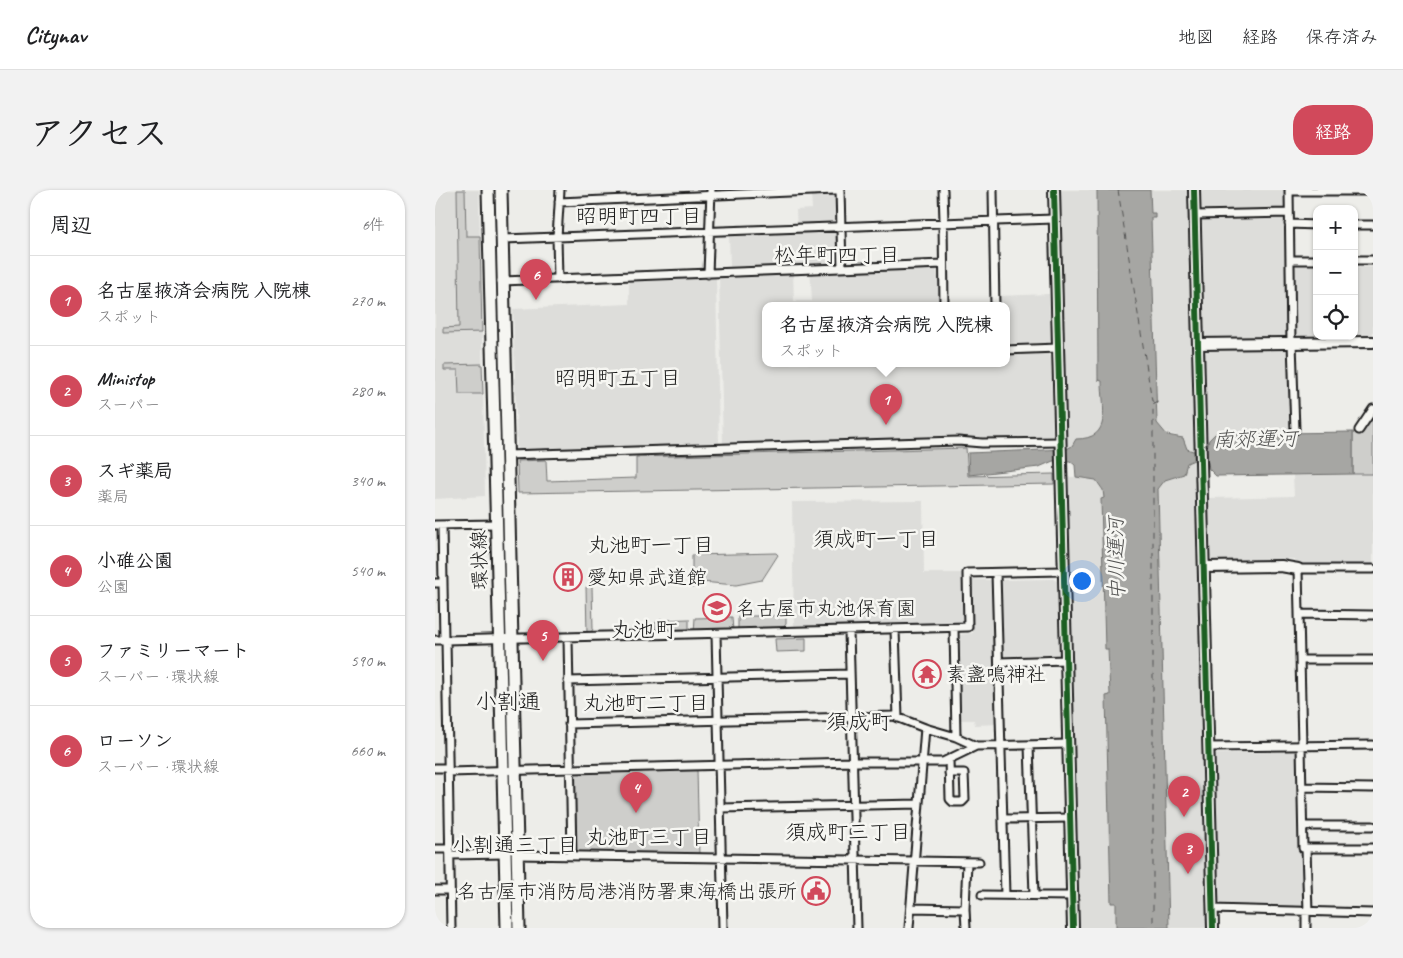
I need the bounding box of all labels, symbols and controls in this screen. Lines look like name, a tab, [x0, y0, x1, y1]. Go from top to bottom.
text: Citynav	[25, 20, 86, 50]
text: 地図	[1178, 26, 1214, 48]
text: 経路	[1242, 26, 1278, 48]
text: 保存済み	[1306, 26, 1378, 48]
button: 経路	[1293, 105, 1373, 155]
text: アクセス	[30, 111, 168, 156]
district label: 昭明町四丁目	[576, 203, 702, 229]
map controls	[1313, 205, 1358, 340]
button: +	[1313, 205, 1358, 250]
text: 周辺	[50, 212, 92, 238]
text: 6件	[362, 215, 385, 235]
district label: 松年町四丁目	[774, 242, 900, 268]
button: −	[1313, 250, 1358, 295]
pin: 6	[520, 259, 552, 300]
text: 名古屋掖済会病院 入院棟	[97, 279, 311, 303]
text: 1	[62, 291, 70, 311]
text: 270 m	[351, 291, 385, 311]
button: locate	[1313, 295, 1358, 340]
popup	[762, 302, 1010, 367]
text: スポット	[97, 307, 161, 327]
text: 名古屋掖済会病院 入院棟	[779, 313, 993, 337]
text: スポット	[779, 341, 843, 361]
district label: 昭明町五丁目	[555, 365, 681, 391]
text: Ministop	[97, 367, 154, 391]
text: 2	[62, 381, 70, 401]
text: 280 m	[351, 381, 385, 401]
pin: 1	[870, 384, 902, 425]
text: スーパー	[97, 395, 160, 415]
water label: 南郊運河	[1213, 425, 1300, 453]
text: スギ薬局	[97, 459, 173, 483]
text: 3	[62, 471, 70, 491]
text: 340 m	[351, 471, 385, 491]
text: 薬局	[97, 487, 129, 507]
water label: 中川運河	[1102, 514, 1130, 601]
district label: 須成町一丁目	[813, 526, 939, 552]
street label: 環状線	[466, 530, 493, 590]
district label: 丸池町一丁目	[588, 532, 714, 558]
text: 小碓公園	[97, 549, 173, 573]
text: 4	[62, 561, 70, 581]
text: 540 m	[351, 561, 385, 581]
building icon: 愛知県武道館	[553, 562, 583, 592]
place label: 愛知県武道館	[587, 565, 707, 590]
your location	[1069, 568, 1095, 594]
text: 公園	[97, 577, 129, 597]
school or university icon: 名古屋市丸池保育園	[702, 593, 732, 623]
place label: 名古屋市丸池保育園	[736, 596, 916, 621]
district label: 丸池町	[611, 616, 677, 644]
pin: 5	[527, 620, 559, 661]
text: ファミリーマート	[97, 639, 250, 663]
text: 5	[63, 651, 69, 671]
text: 590 m	[351, 651, 385, 671]
temple icon: 素盞鳴神社	[912, 659, 942, 689]
place label: 素盞鳴神社	[946, 662, 1046, 687]
text: スーパー · 環状線	[97, 667, 219, 687]
district label: 小割通	[475, 688, 541, 716]
district label: 丸池町二丁目	[583, 690, 709, 716]
district label: 須成町	[826, 708, 892, 736]
text: ローソン	[97, 729, 173, 753]
text: 6	[62, 741, 70, 761]
text: 660 m	[351, 741, 385, 761]
text: スーパー · 環状線	[97, 757, 219, 777]
pin: 4	[620, 772, 652, 813]
pin: 2	[1168, 776, 1200, 817]
district label: 須成町三丁目	[785, 819, 911, 845]
district label: 丸池町三丁目	[586, 824, 712, 850]
district label: 小割通三丁目	[452, 832, 578, 858]
pin: 3	[1172, 833, 1204, 874]
public building icon: 名古屋市消防局港消防署東海橋出張所	[801, 876, 831, 906]
place label: 名古屋市消防局港消防署東海橋出張所	[457, 879, 797, 904]

